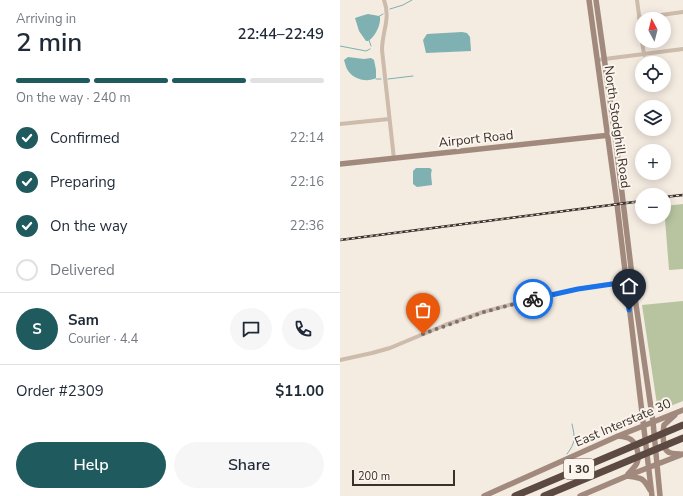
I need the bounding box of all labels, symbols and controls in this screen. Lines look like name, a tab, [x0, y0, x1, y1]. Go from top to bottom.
text: Arriving in	[16, 10, 76, 28]
north arrow	[635, 12, 671, 48]
map controls	[635, 12, 671, 224]
text: 22:44–22:49	[237, 24, 324, 44]
text: 2 min	[16, 25, 82, 60]
button: locate	[635, 56, 671, 92]
street label: North Stodghill Road	[599, 65, 635, 189]
text: On the way · 240 m	[16, 89, 131, 107]
button: layers	[635, 100, 671, 136]
street label: Airport Road	[438, 126, 514, 152]
icon: check	[16, 127, 38, 149]
text: Confirmed	[50, 128, 120, 148]
text: 22:14	[290, 129, 324, 147]
button: +	[635, 144, 671, 180]
icon: check	[16, 171, 38, 193]
text: Preparing	[50, 172, 115, 192]
text: 22:16	[290, 173, 324, 191]
button: −	[635, 188, 671, 224]
icon: check	[16, 215, 38, 237]
text: On the way	[50, 216, 128, 236]
text: 22:36	[290, 217, 324, 235]
text: Delivered	[50, 260, 115, 280]
pin	[612, 269, 646, 310]
icon: home	[618, 275, 640, 297]
courier	[513, 279, 553, 319]
icon: bike	[522, 288, 544, 310]
pin	[406, 293, 440, 334]
icon: bag	[412, 299, 434, 321]
button: chat	[230, 308, 272, 350]
button: phone	[282, 308, 324, 350]
text: Sam	[68, 310, 99, 330]
text: S	[32, 319, 42, 339]
text: Courier · 4.4	[68, 330, 138, 348]
text: Order #2309	[16, 381, 104, 401]
text: $11.00	[275, 381, 324, 401]
street label: East Interstate 30	[572, 394, 674, 451]
button: Help	[16, 442, 166, 488]
button: Share	[174, 442, 324, 488]
road number: I 30	[564, 459, 594, 479]
scale bar	[352, 468, 455, 487]
text: 200 m	[358, 469, 390, 484]

